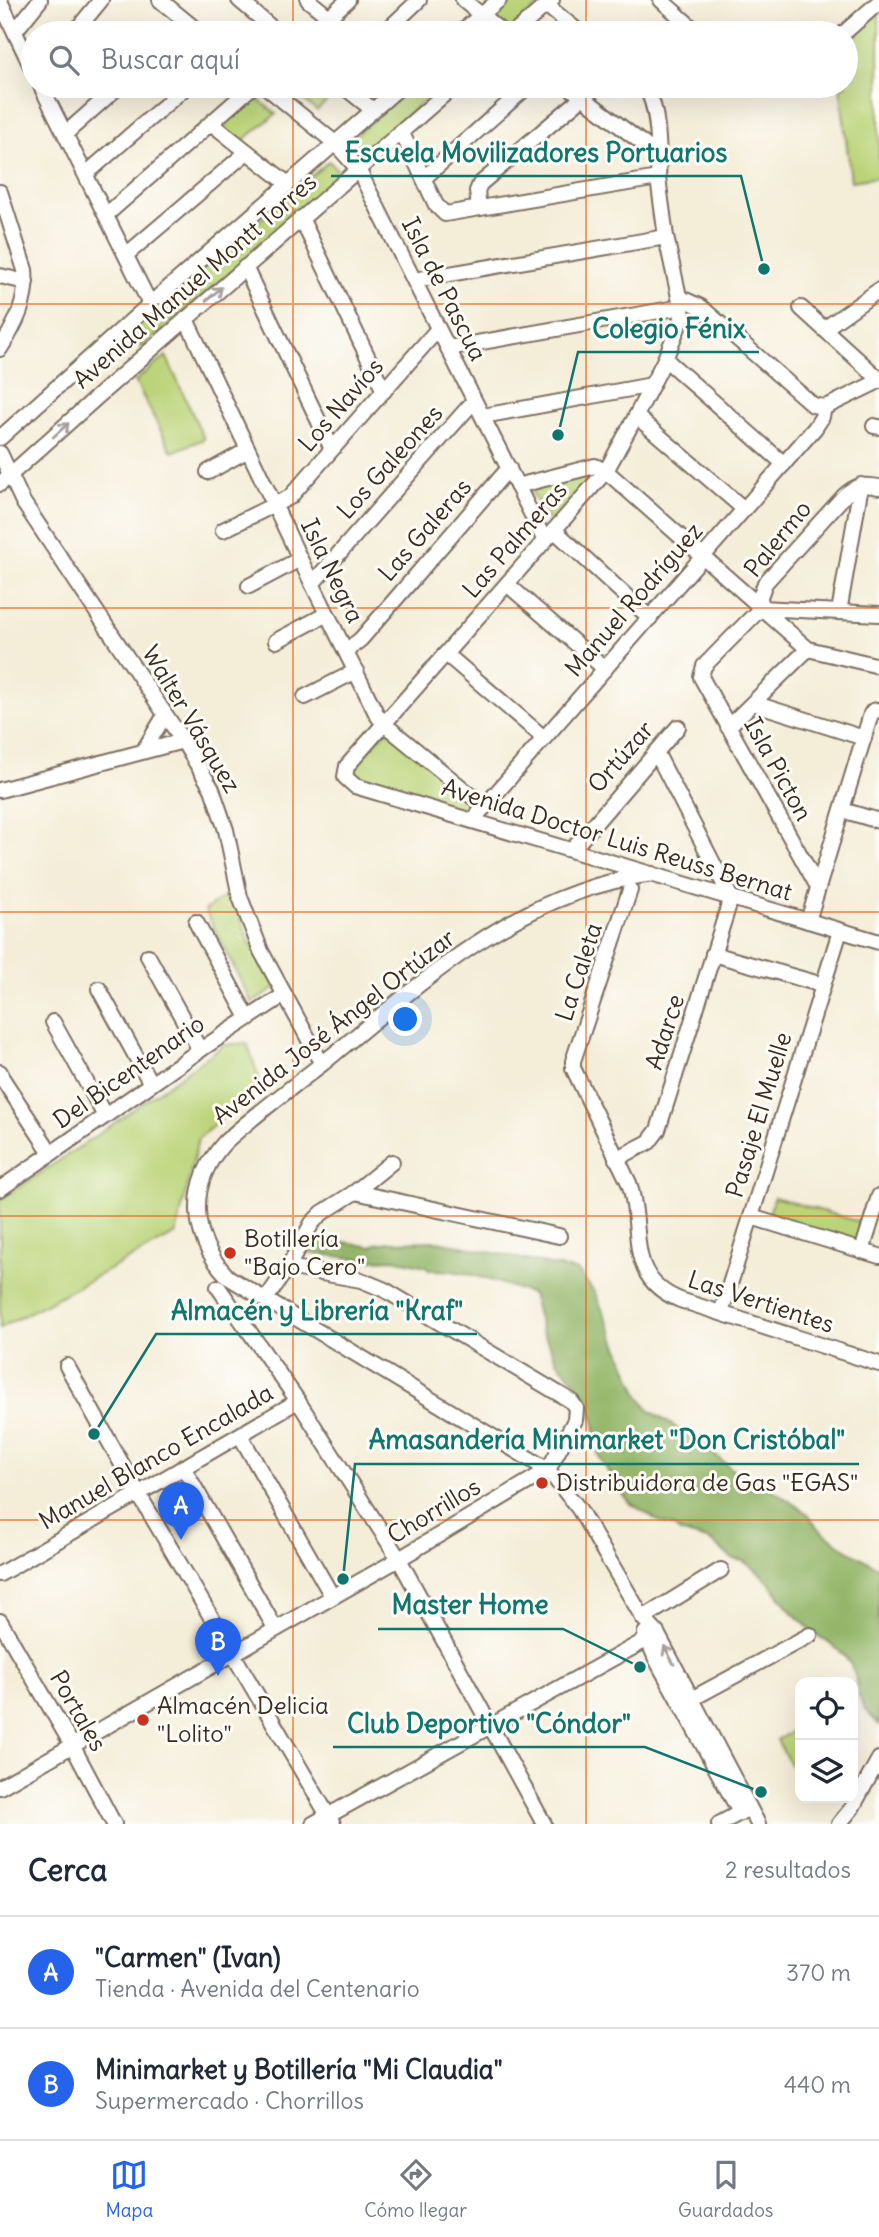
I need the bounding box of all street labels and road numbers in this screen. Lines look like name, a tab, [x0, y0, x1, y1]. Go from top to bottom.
street label: Avenida Manuel Montt Torres	[66, 166, 322, 394]
street label: Isla de Pascua	[396, 212, 494, 365]
street label: Los Navíos	[291, 351, 389, 457]
street label: Los Galeones	[330, 398, 448, 525]
street label: Las Galeras	[371, 472, 477, 587]
street label: Las Palmeras	[456, 475, 573, 604]
street label: Palermo	[737, 494, 817, 583]
street label: Isla Negra	[295, 514, 371, 628]
street label: Manuel Rodríguez	[558, 516, 708, 682]
street label: Walter Vásquez	[136, 639, 248, 798]
street label: Isla Picton	[738, 712, 820, 826]
street label: Ortúzar	[581, 714, 660, 798]
street label: Avenida Doctor Luis Reuss Bernat	[439, 771, 796, 907]
street label: La Caleta	[548, 919, 608, 1025]
street label: Avenida José Ángel Ortúzar	[206, 922, 461, 1130]
street label: Adarce	[638, 990, 690, 1073]
street label: Del Bicentenario	[47, 1008, 210, 1134]
street label: Pasaje El Muelle	[719, 1028, 797, 1201]
street label: Las Vertientes	[684, 1263, 838, 1339]
street label: Manuel Blanco Encalada	[33, 1377, 278, 1535]
street label: Chorrillos	[382, 1471, 485, 1550]
street label: Portales	[44, 1665, 114, 1756]

